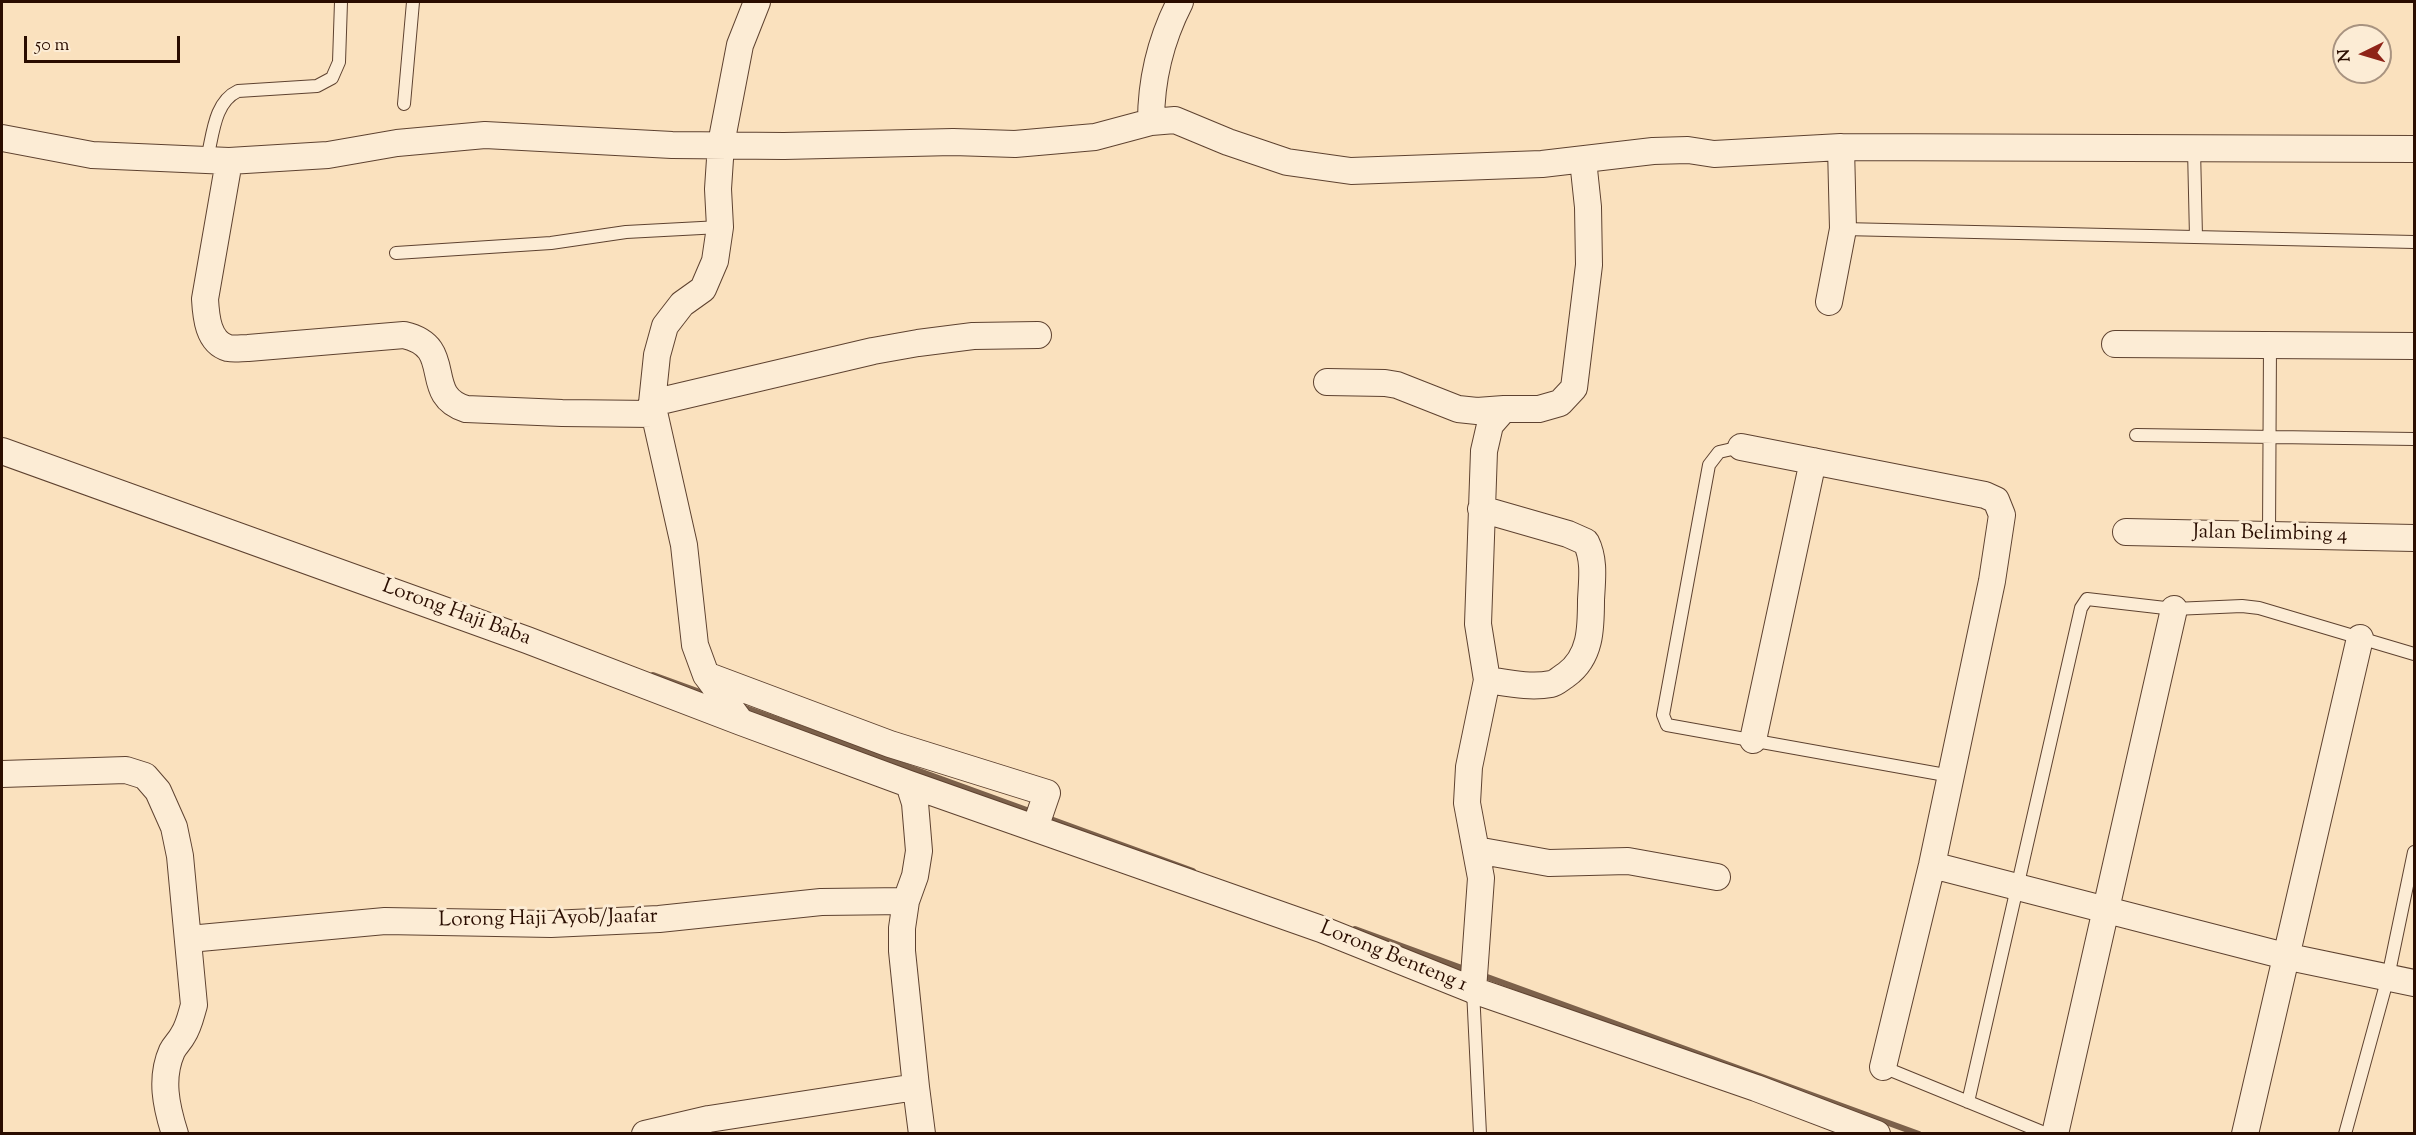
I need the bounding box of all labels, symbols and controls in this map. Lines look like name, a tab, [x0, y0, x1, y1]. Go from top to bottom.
scale bar	[27, 24, 183, 62]
north arrow	[2332, 24, 2392, 84]
text: 50 m	[35, 33, 69, 59]
text: N	[2334, 48, 2358, 63]
street label: Jalan Belimbing 4	[2192, 521, 2348, 549]
street label: Lorong Haji Baba	[378, 575, 534, 653]
street label: Lorong Haji Ayob/Jaafar	[438, 905, 658, 935]
street label: Lorong Benteng 1	[1316, 917, 1470, 999]

